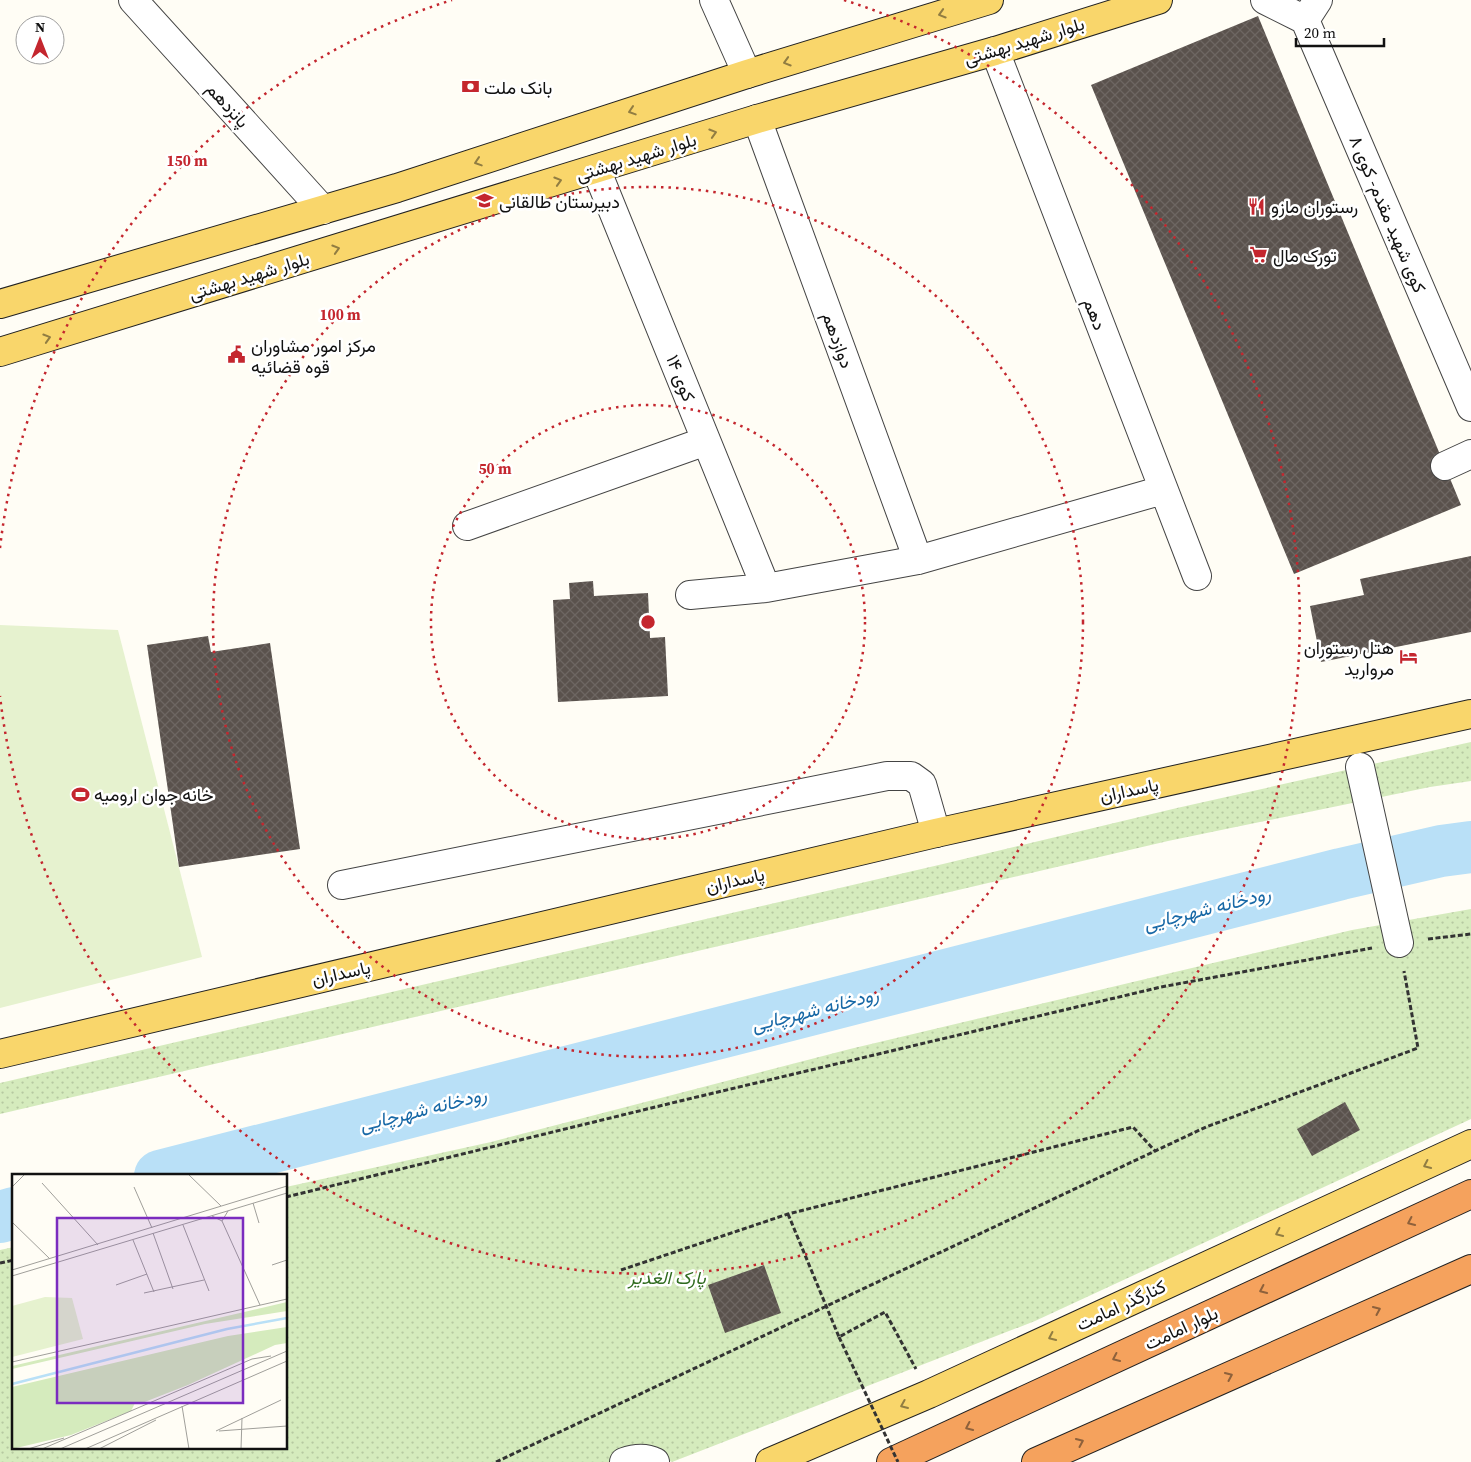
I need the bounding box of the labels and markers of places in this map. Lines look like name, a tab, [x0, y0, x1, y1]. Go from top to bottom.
place label: بانک ملت	[484, 75, 552, 100]
bank icon: بانک ملت	[460, 77, 480, 97]
place label: دبیرستان طالقانی	[499, 189, 620, 214]
school or university icon: دبیرستان طالقانی	[475, 191, 495, 211]
place label: رستوران مازو	[1271, 194, 1358, 219]
restaurant icon: رستوران مازو	[1247, 196, 1267, 216]
place label: تورک مال	[1273, 243, 1337, 268]
supermarket icon: تورک مال	[1249, 245, 1269, 265]
place label: مرکز امور مشاوران قوه قضائیه	[251, 333, 376, 379]
public building icon: مرکز امور مشاوران قوه قضائیه	[227, 345, 247, 365]
centre of rings	[639, 613, 657, 631]
place label: هتل رستوران مروارید	[1304, 635, 1394, 681]
hotel icon: هتل رستوران مروارید	[1398, 647, 1418, 667]
place label: خانه جوان ارومیه	[94, 782, 214, 807]
sports icon: خانه جوان ارومیه	[70, 784, 90, 804]

